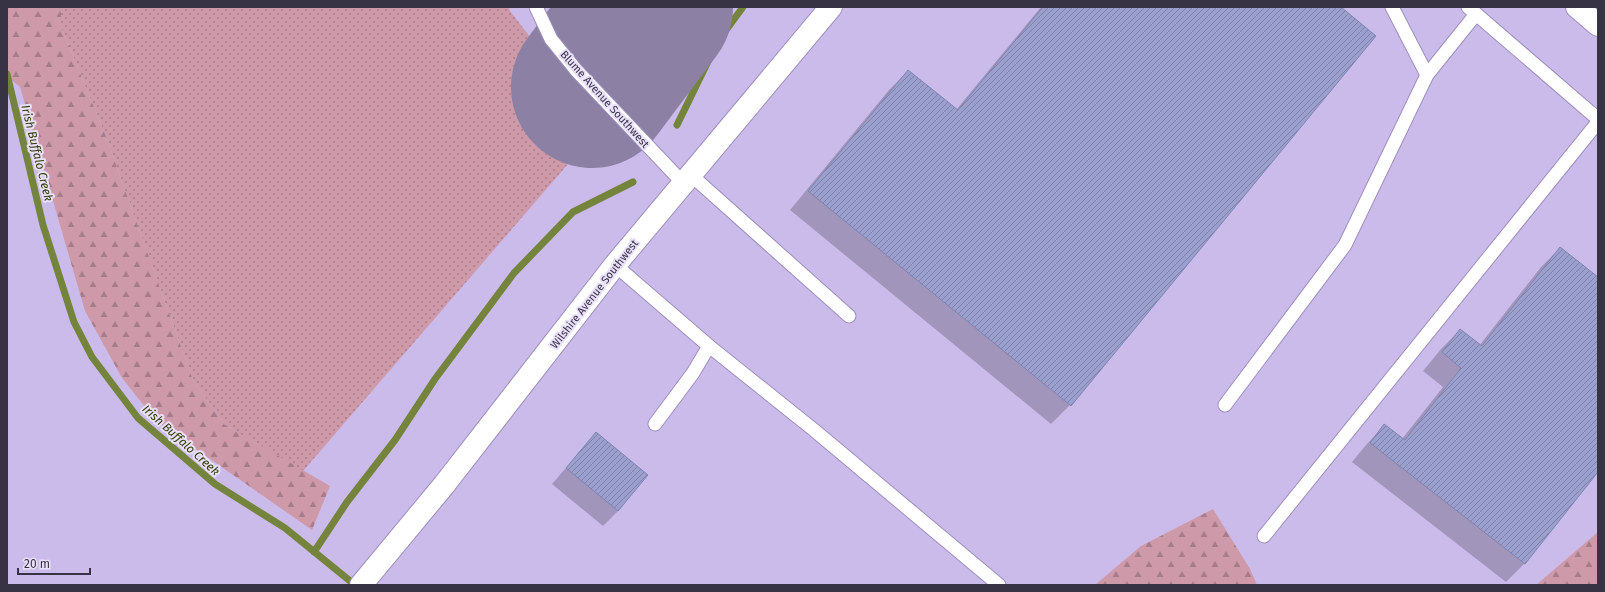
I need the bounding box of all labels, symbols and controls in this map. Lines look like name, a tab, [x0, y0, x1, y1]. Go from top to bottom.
street label: Blume Avenue Southwest	[558, 48, 652, 151]
water label: Irish Buffalo Creek	[18, 103, 56, 203]
street label: Wilshire Avenue Southwest	[548, 237, 641, 351]
water label: Irish Buffalo Creek	[140, 402, 223, 479]
scale bar	[18, 550, 90, 576]
text: 20 m	[24, 557, 50, 571]

